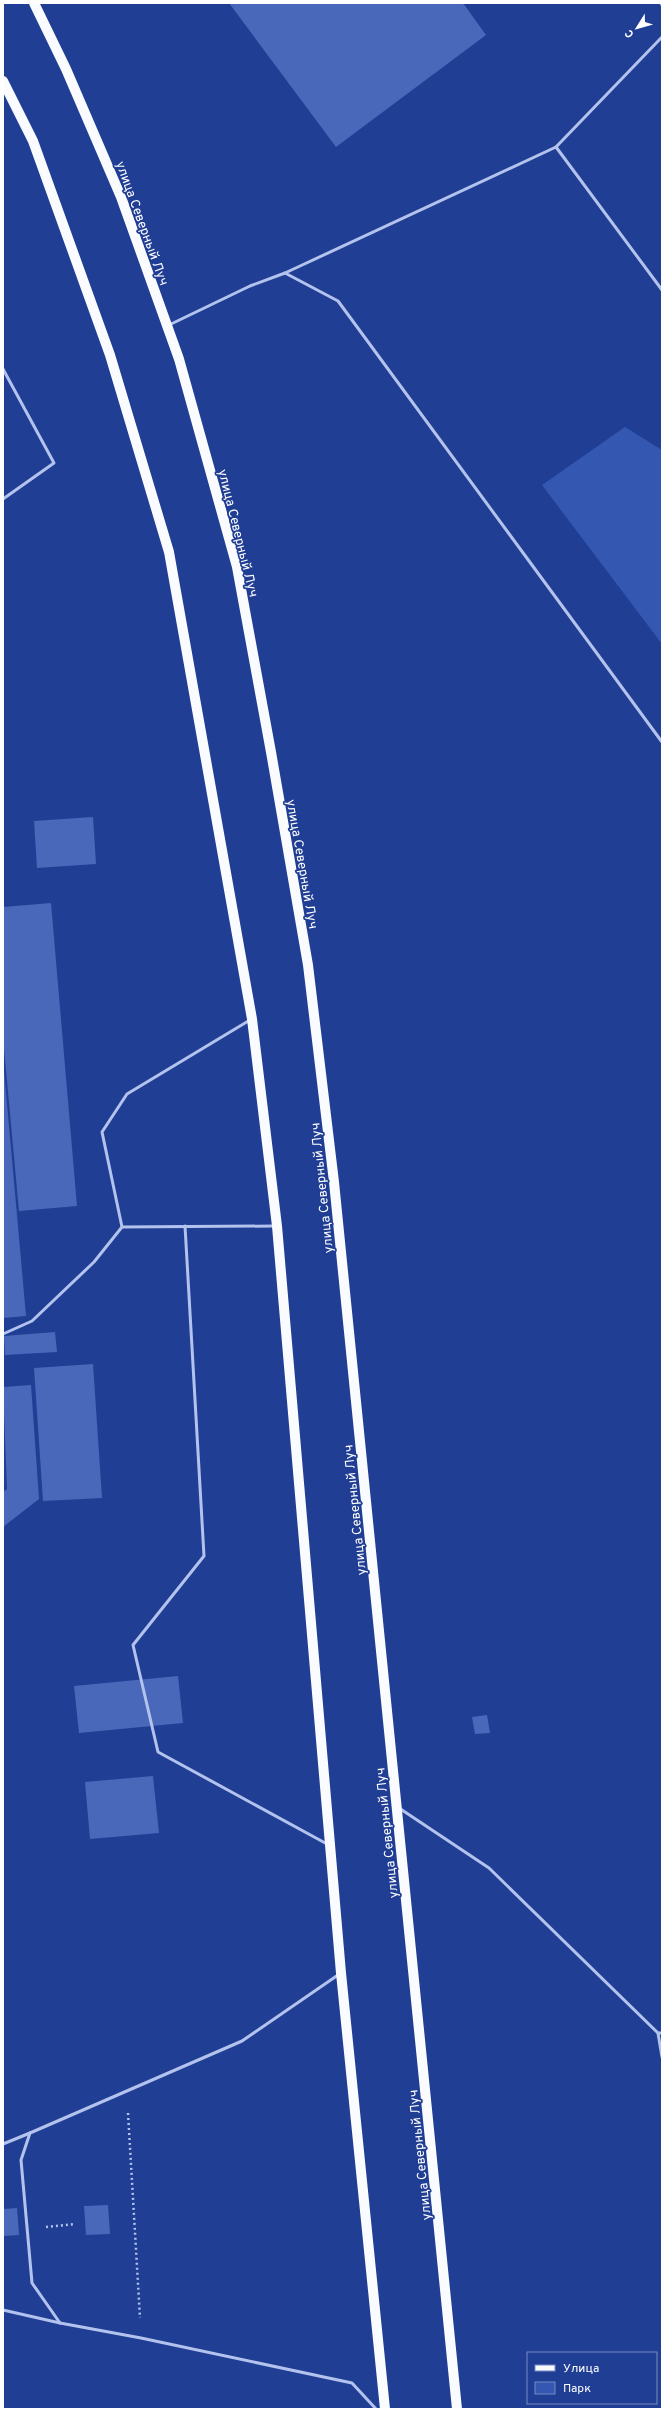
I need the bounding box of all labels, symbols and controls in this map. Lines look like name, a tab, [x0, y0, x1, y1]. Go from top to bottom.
north arrow	[617, 8, 657, 48]
text: С	[622, 26, 638, 40]
street label: улица Северный Луч	[111, 159, 171, 288]
street label: улица Северный Луч	[213, 468, 261, 599]
street label: улица Северный Луч	[282, 798, 320, 930]
street label: улица Северный Луч	[308, 1122, 338, 1254]
street label: улица Северный Луч	[341, 1444, 371, 1576]
street label: улица Северный Луч	[373, 1767, 403, 1899]
street label: улица Северный Луч	[406, 2089, 436, 2221]
legend	[527, 2352, 657, 2404]
text: Улица	[563, 2361, 599, 2377]
text: Парк	[563, 2381, 591, 2397]

